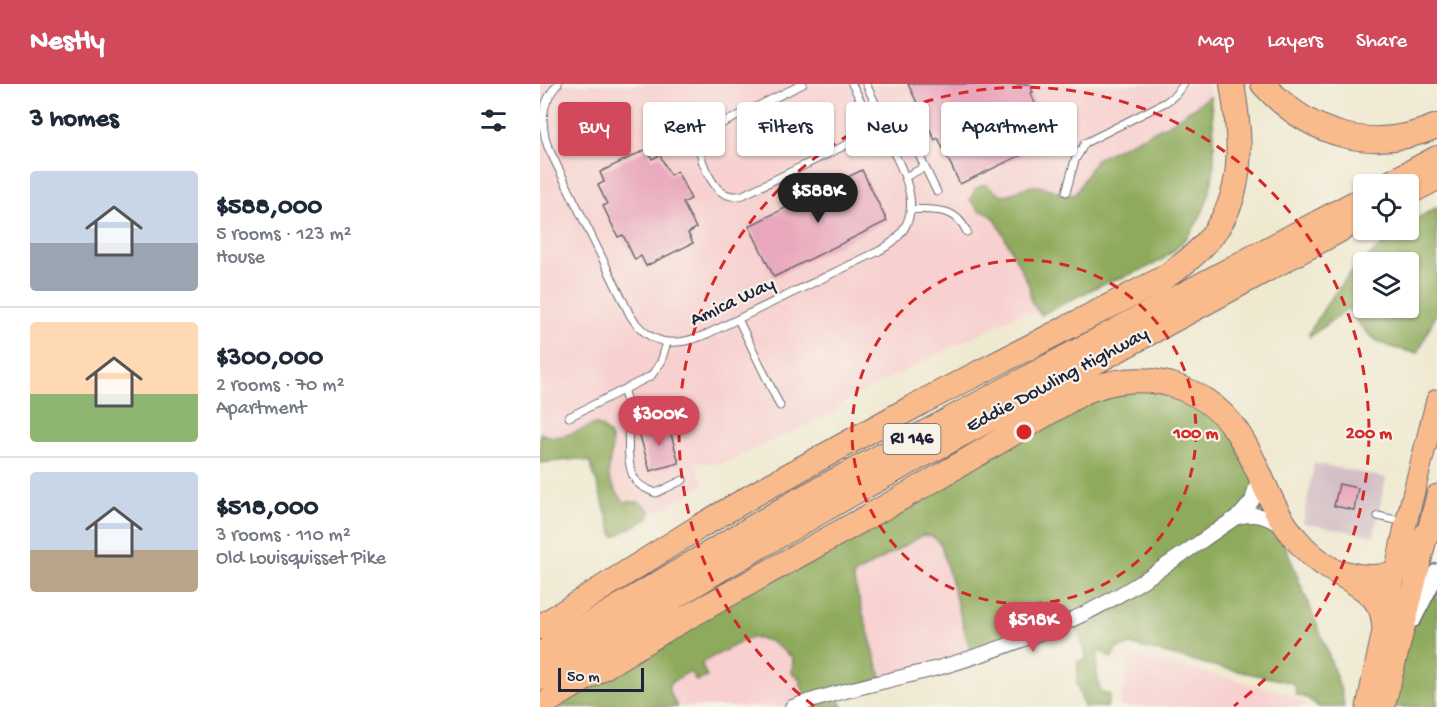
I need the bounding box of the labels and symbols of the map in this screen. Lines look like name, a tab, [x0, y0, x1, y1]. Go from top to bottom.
pin: $588K	[776, 173, 860, 224]
street label: Amica Way	[687, 273, 779, 333]
street label: Eddie Dowling Highway	[963, 323, 1153, 439]
pin: $300K	[617, 396, 701, 447]
centre of rings	[1014, 422, 1034, 442]
road number: RI 146	[884, 424, 940, 454]
text: 100 m	[1173, 424, 1219, 445]
text: 200 m	[1346, 424, 1392, 445]
pin: $518K	[991, 602, 1075, 653]
scale bar	[558, 665, 644, 692]

